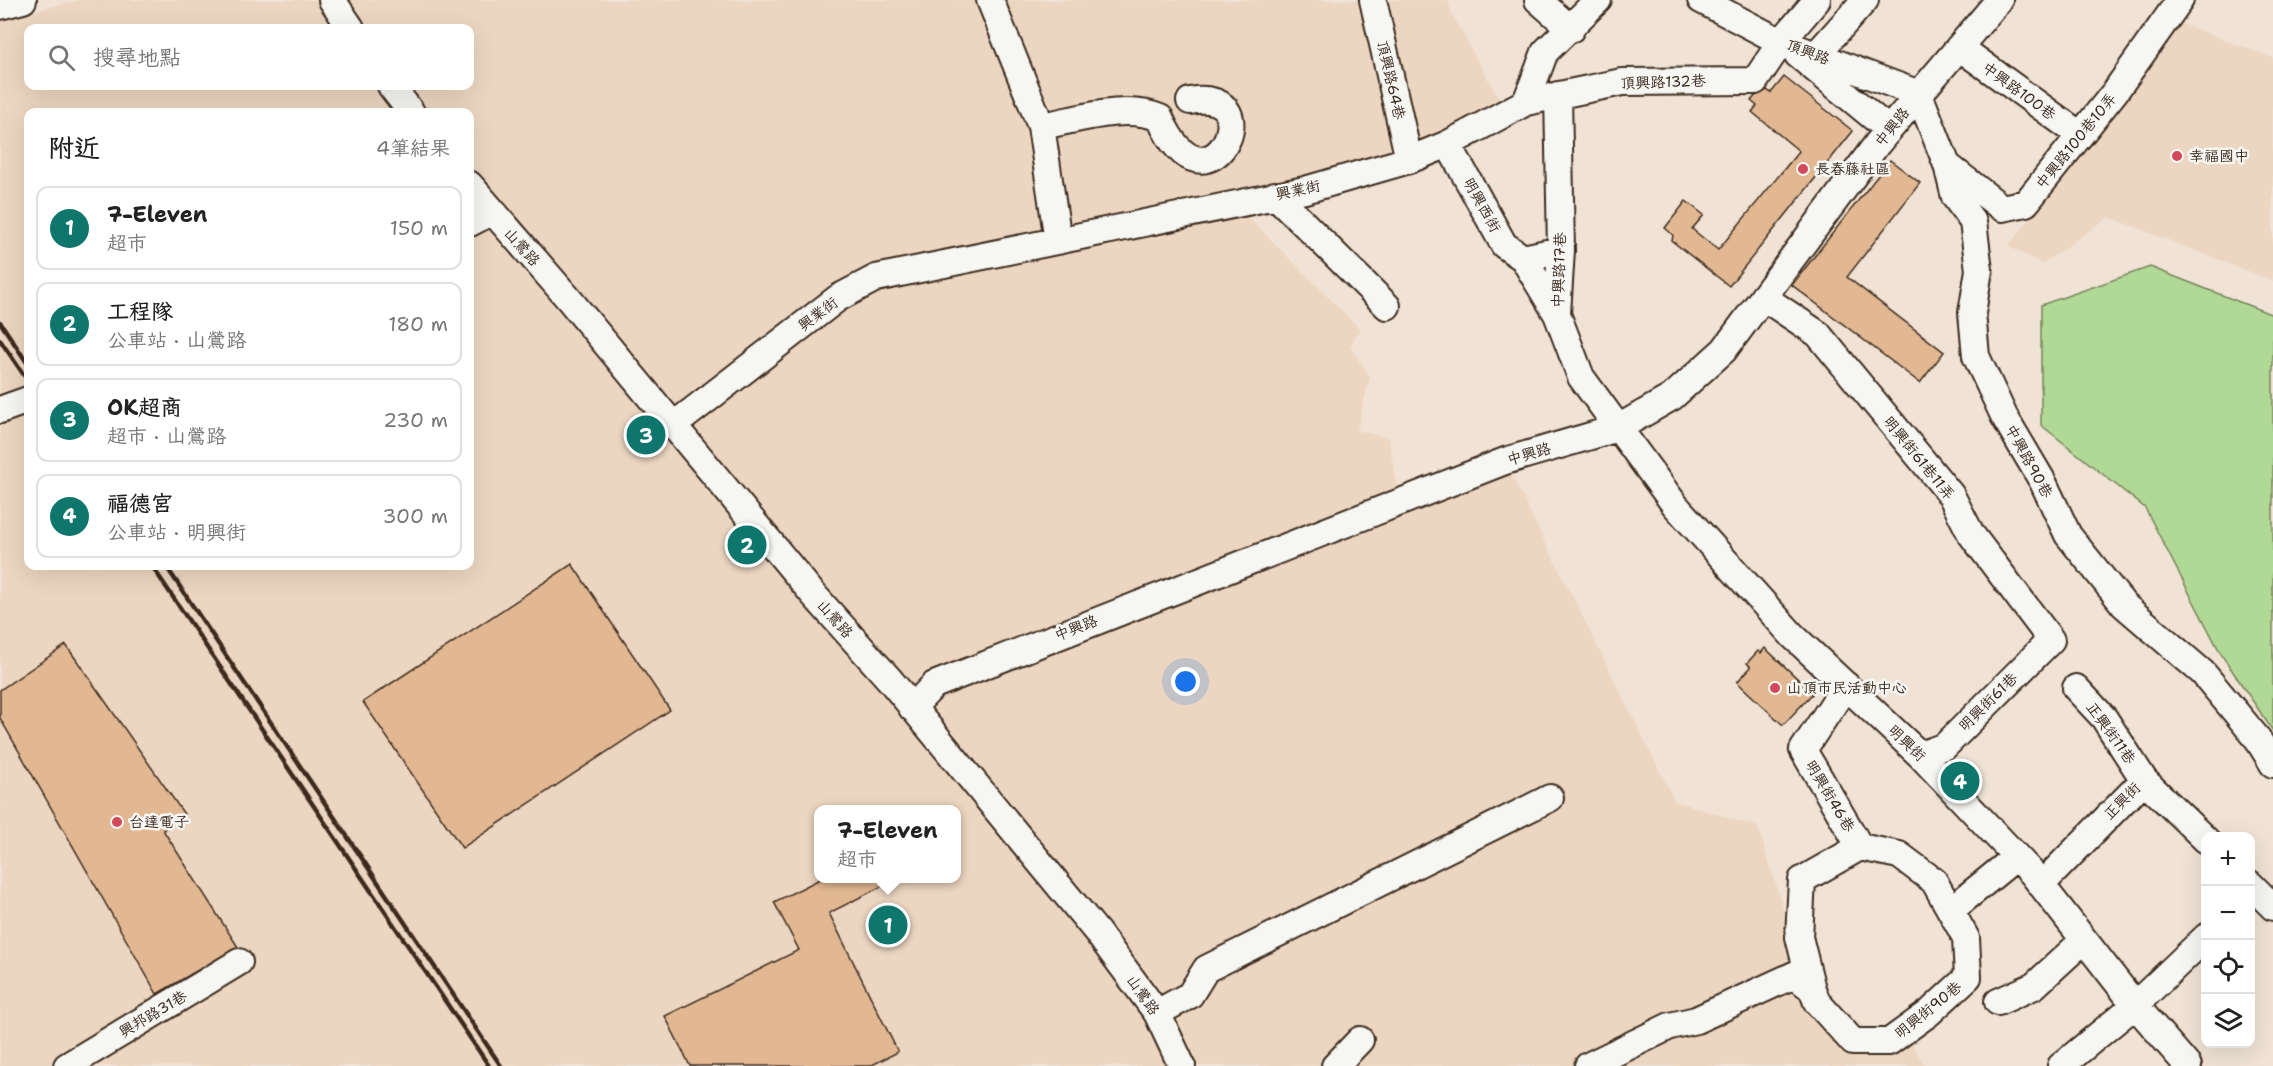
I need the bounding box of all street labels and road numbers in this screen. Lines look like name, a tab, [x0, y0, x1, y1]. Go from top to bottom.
street label: 頂興路	[1783, 35, 1833, 69]
street label: 頂興路64巷	[1372, 39, 1410, 121]
street label: 中興路100巷	[1978, 57, 2060, 125]
street label: 頂興路132巷	[1620, 71, 1706, 93]
street label: 中興路100巷10弄	[2031, 89, 2121, 193]
street label: 中興路	[1870, 103, 1914, 151]
street label: 明興西街	[1459, 174, 1505, 236]
street label: 興業街	[1274, 176, 1322, 204]
street label: 山鶯路	[500, 224, 544, 270]
street label: 中興路17巷	[1548, 232, 1570, 308]
street label: 興業街	[794, 292, 842, 336]
street label: 明興街61巷11弄	[1879, 412, 1959, 504]
street label: 中興路90巷	[2001, 421, 2057, 501]
street label: 中興路	[1505, 438, 1553, 470]
street label: 山鶯路	[813, 596, 857, 642]
street label: 中興路	[1051, 611, 1101, 645]
street label: 明興街61巷	[1954, 668, 2022, 736]
street label: 正興街11巷	[2082, 698, 2140, 768]
street label: 明興街	[1884, 720, 1930, 766]
street label: 明興街46巷	[1801, 756, 1859, 836]
street label: 正興街	[2099, 778, 2145, 824]
street label: 山鶯路	[1122, 971, 1164, 1019]
street label: 明興街90巷	[1890, 977, 1966, 1043]
street label: 興邦路31巷	[115, 986, 191, 1042]

